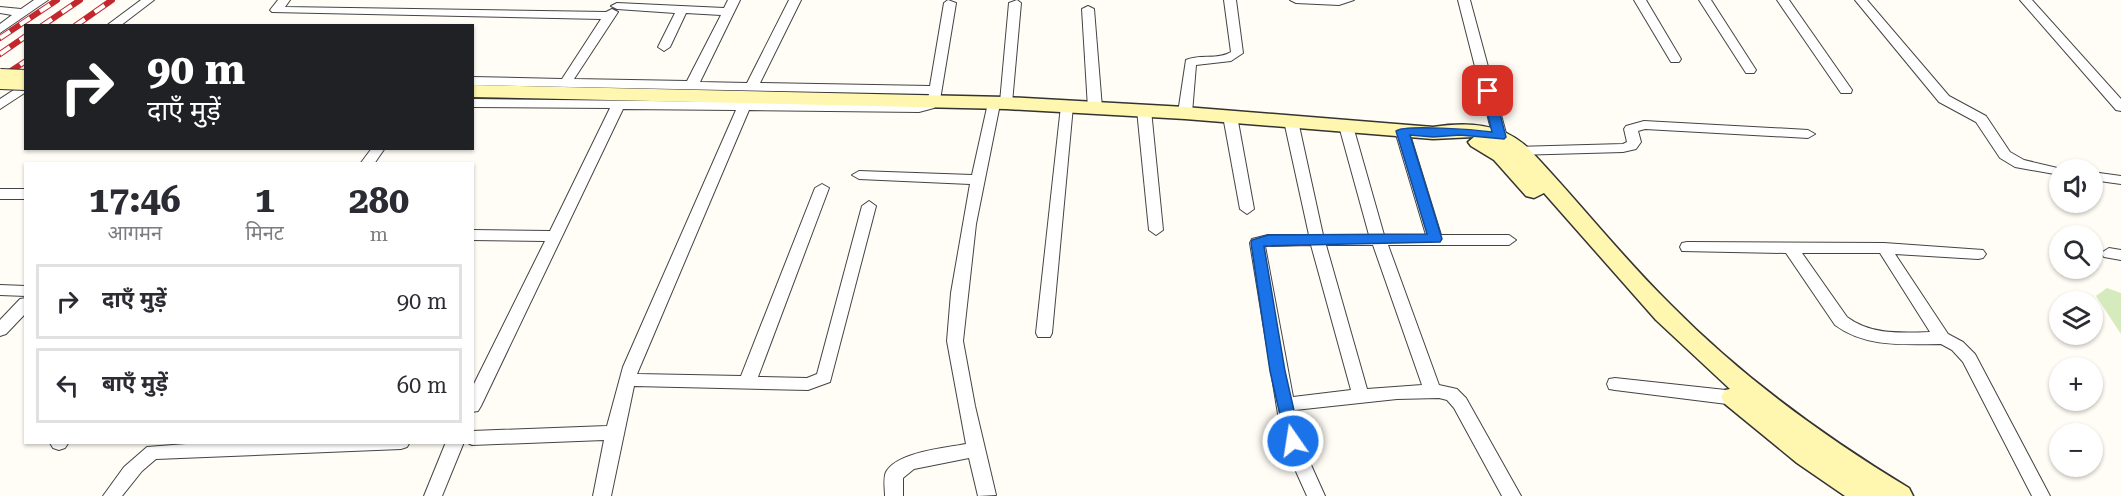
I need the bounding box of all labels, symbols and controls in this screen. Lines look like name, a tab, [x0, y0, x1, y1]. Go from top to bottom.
text: 90 m	[147, 45, 245, 94]
icon: right	[48, 48, 126, 126]
pin	[1462, 65, 1513, 116]
icon: arrive	[1471, 74, 1504, 107]
text: दाएँ मुड़ें	[147, 95, 221, 127]
map controls	[2049, 159, 2103, 477]
button: sound	[2049, 159, 2103, 213]
text: 17:46	[89, 179, 181, 221]
text: 1	[255, 179, 275, 221]
text: 280	[349, 180, 409, 222]
text: आगमन	[107, 221, 162, 245]
text: मिनट	[246, 221, 284, 245]
text: m	[370, 222, 388, 246]
button: search	[2049, 225, 2103, 279]
icon: right	[51, 285, 84, 318]
text: दाएँ मुड़ें	[102, 287, 167, 312]
text: 90 m	[397, 289, 447, 314]
button: layers	[2049, 291, 2103, 345]
button: +	[2049, 357, 2103, 411]
icon: left	[51, 369, 84, 402]
text: बाएँ मुड़ें	[102, 371, 168, 396]
text: 60 m	[397, 373, 447, 398]
position arrow	[1261, 409, 1325, 473]
button: −	[2049, 423, 2103, 477]

